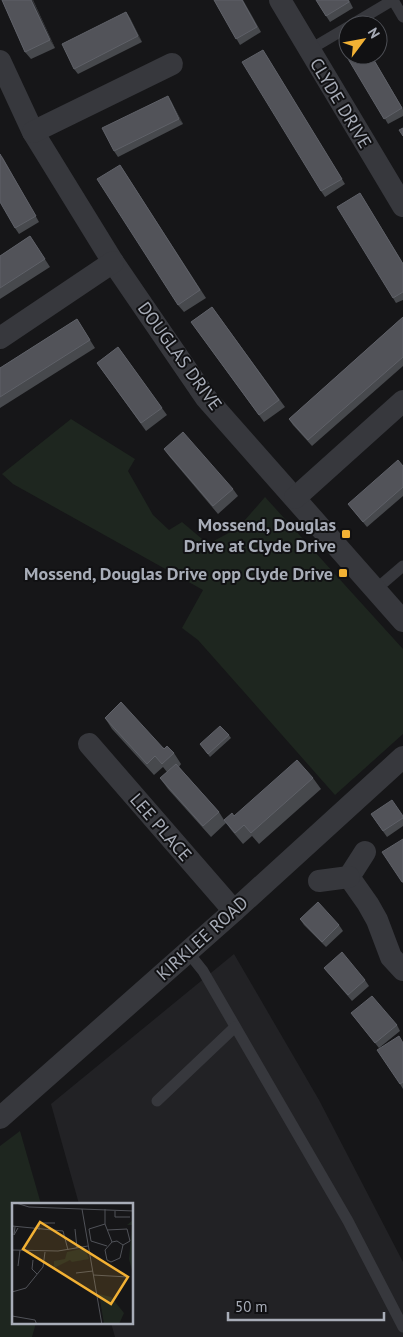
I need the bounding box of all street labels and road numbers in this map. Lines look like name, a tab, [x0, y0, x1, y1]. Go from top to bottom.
street label: CLYDE DRIVE	[305, 54, 377, 152]
street label: DOUGLAS DRIVE	[133, 297, 227, 415]
street label: LEE PLACE	[125, 788, 197, 866]
street label: KIRKLEE ROAD	[151, 891, 253, 985]

